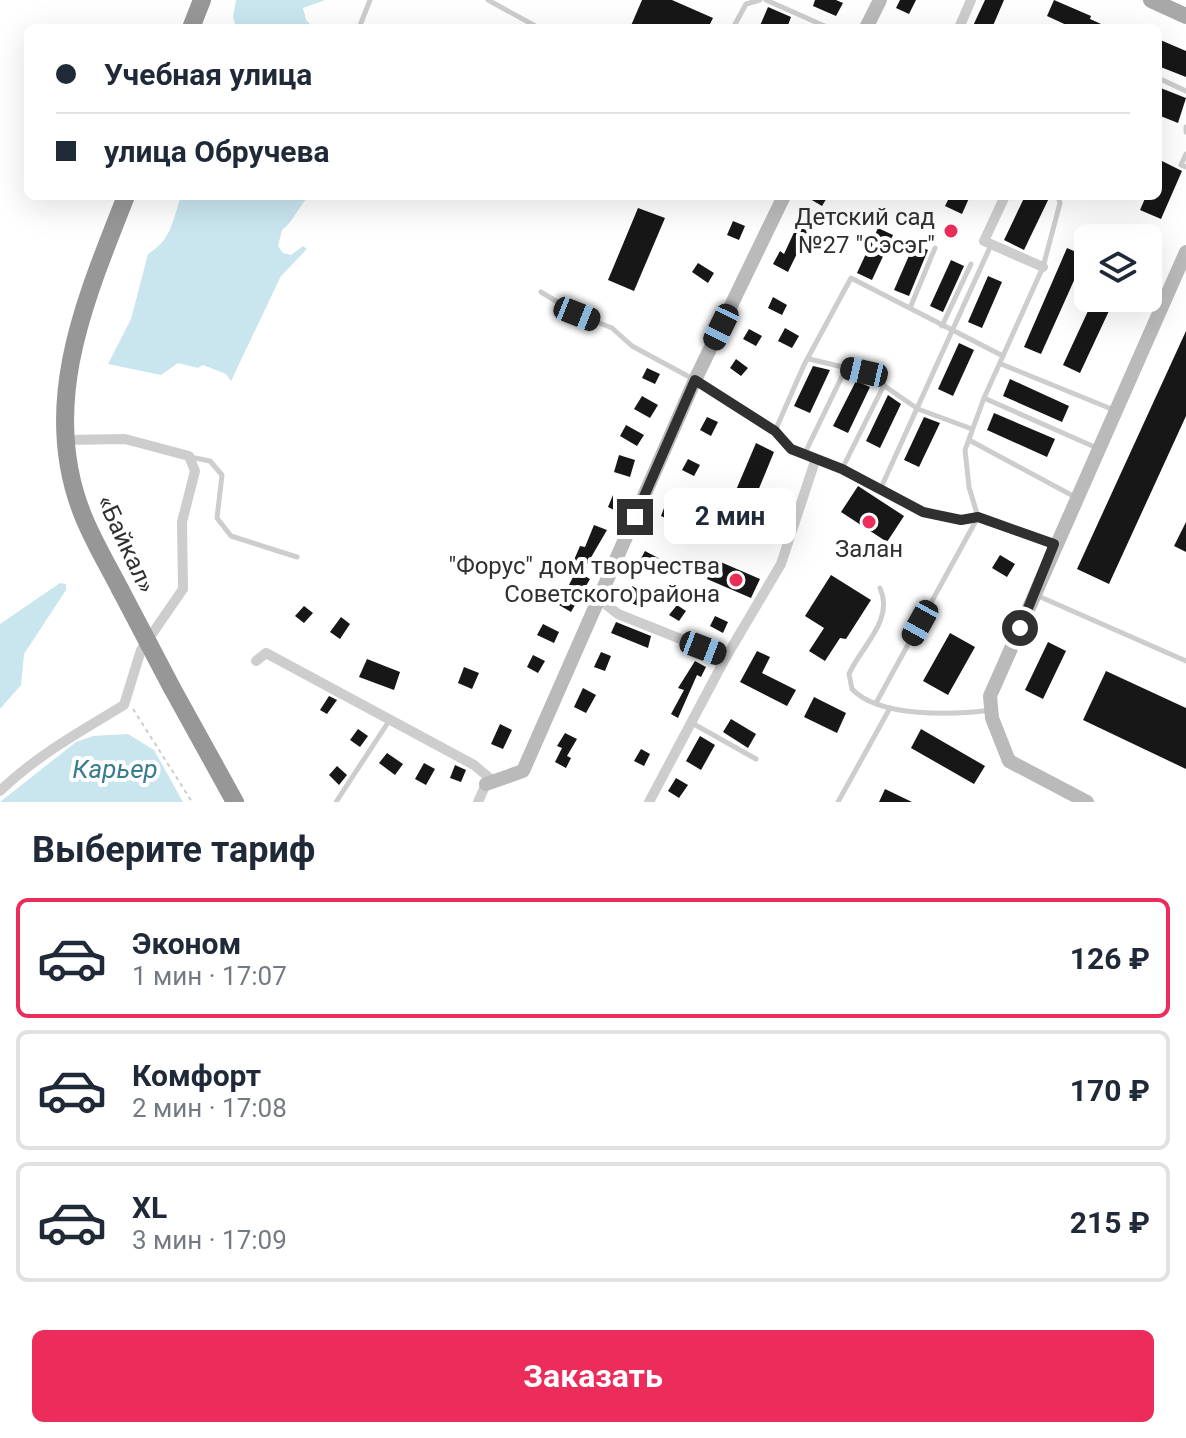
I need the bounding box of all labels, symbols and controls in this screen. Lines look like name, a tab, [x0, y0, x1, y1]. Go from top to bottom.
text: Учебная улица	[104, 57, 312, 92]
text: улица Обручева	[104, 134, 329, 169]
place label: Детский сад №27 "Сэсэг"	[794, 203, 935, 259]
marker: Детский сад №27 "Сэсэг"	[942, 222, 960, 240]
map controls	[1074, 224, 1162, 312]
button: layers	[1074, 224, 1162, 312]
car	[550, 294, 604, 334]
car	[700, 300, 742, 354]
car	[838, 355, 890, 389]
callout: 2 мин	[663, 489, 795, 545]
street label: «Байкал»	[91, 491, 161, 597]
route end	[617, 499, 653, 535]
text: 2 мин	[695, 501, 765, 531]
marker: Залан	[860, 513, 878, 531]
place label: Залан	[835, 535, 903, 563]
place label: "Форус" дом творчества Советского района	[448, 552, 720, 608]
marker: "Форус" дом творчества Советского района	[727, 571, 745, 589]
car	[898, 596, 942, 650]
route start	[1002, 610, 1038, 646]
car	[676, 628, 730, 668]
water label: Карьер	[72, 754, 158, 784]
text: Выберите тариф	[32, 829, 315, 871]
icon: car	[36, 922, 108, 994]
text: Эконом	[132, 926, 241, 961]
text: 126 ₽	[1070, 941, 1150, 976]
text: 1 мин · 17:07	[132, 961, 287, 991]
icon: car	[36, 1054, 108, 1126]
text: Комфорт	[132, 1058, 261, 1093]
text: 170 ₽	[1070, 1073, 1150, 1108]
text: 2 мин · 17:08	[132, 1093, 287, 1123]
icon: car	[36, 1186, 108, 1258]
text: XL	[132, 1190, 167, 1225]
text: 215 ₽	[1070, 1205, 1150, 1240]
text: 3 мин · 17:09	[132, 1225, 287, 1255]
button: Заказать	[32, 1330, 1154, 1422]

